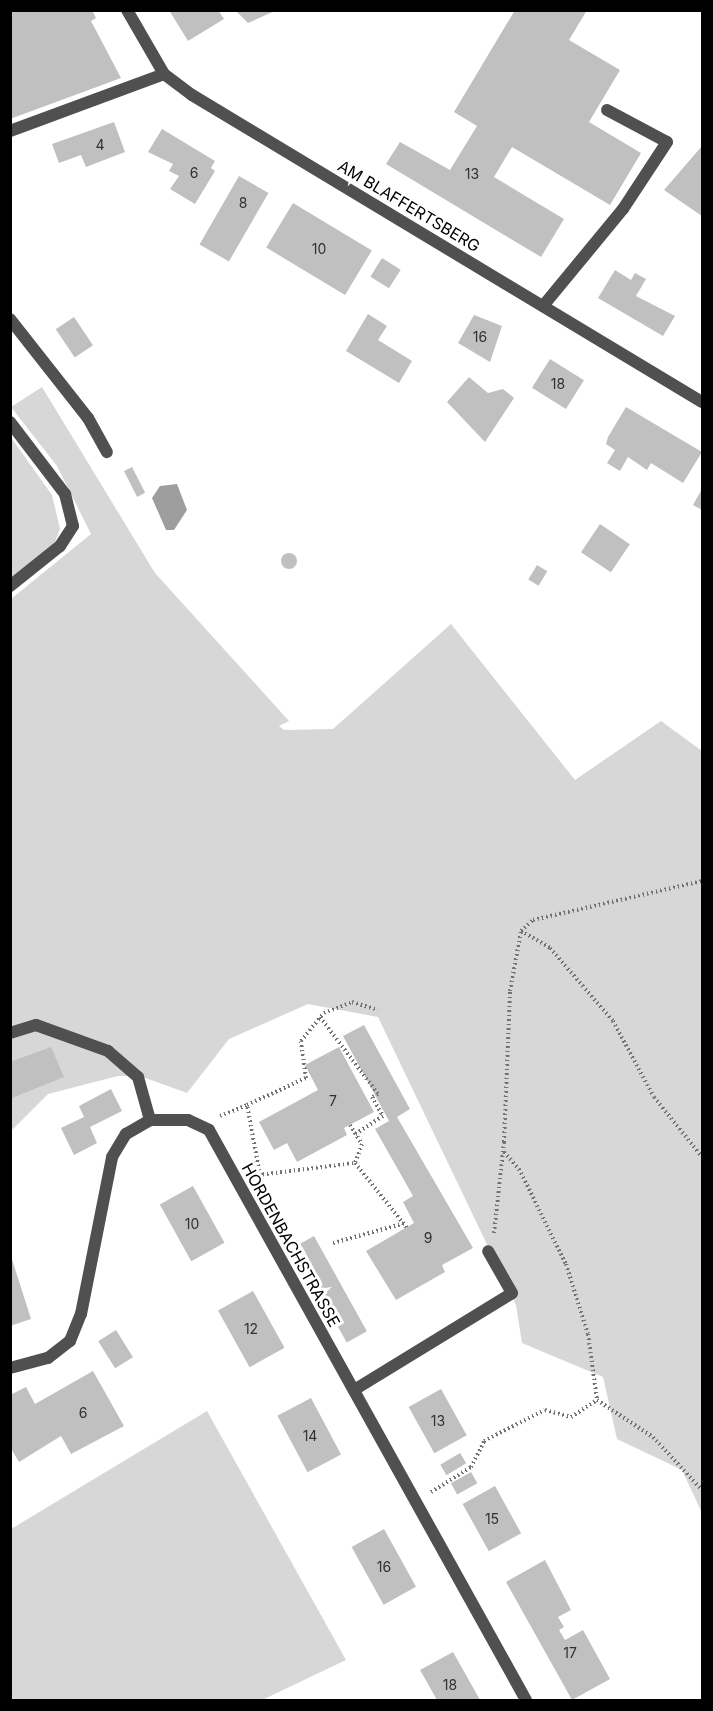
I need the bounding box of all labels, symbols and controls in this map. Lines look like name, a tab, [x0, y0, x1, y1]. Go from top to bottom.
house number: 4	[95, 137, 105, 153]
street label: AM BLAFFERTSBERG	[335, 156, 483, 256]
house number: 6	[190, 165, 198, 181]
house number: 13	[465, 166, 479, 182]
house number: 8	[239, 195, 247, 211]
house number: 10	[312, 241, 326, 257]
house number: 16	[473, 329, 487, 345]
house number: 18	[551, 376, 565, 392]
house number: 7	[329, 1093, 337, 1109]
street label: HORDENBACHSTRASSE	[238, 1160, 344, 1330]
house number: 10	[185, 1216, 199, 1232]
house number: 9	[424, 1230, 432, 1246]
house number: 12	[244, 1321, 258, 1337]
house number: 6	[79, 1405, 87, 1421]
house number: 13	[431, 1413, 445, 1429]
house number: 14	[303, 1428, 317, 1444]
house number: 15	[485, 1511, 499, 1527]
house number: 16	[377, 1559, 391, 1575]
house number: 17	[563, 1645, 577, 1661]
house number: 18	[443, 1677, 457, 1693]

